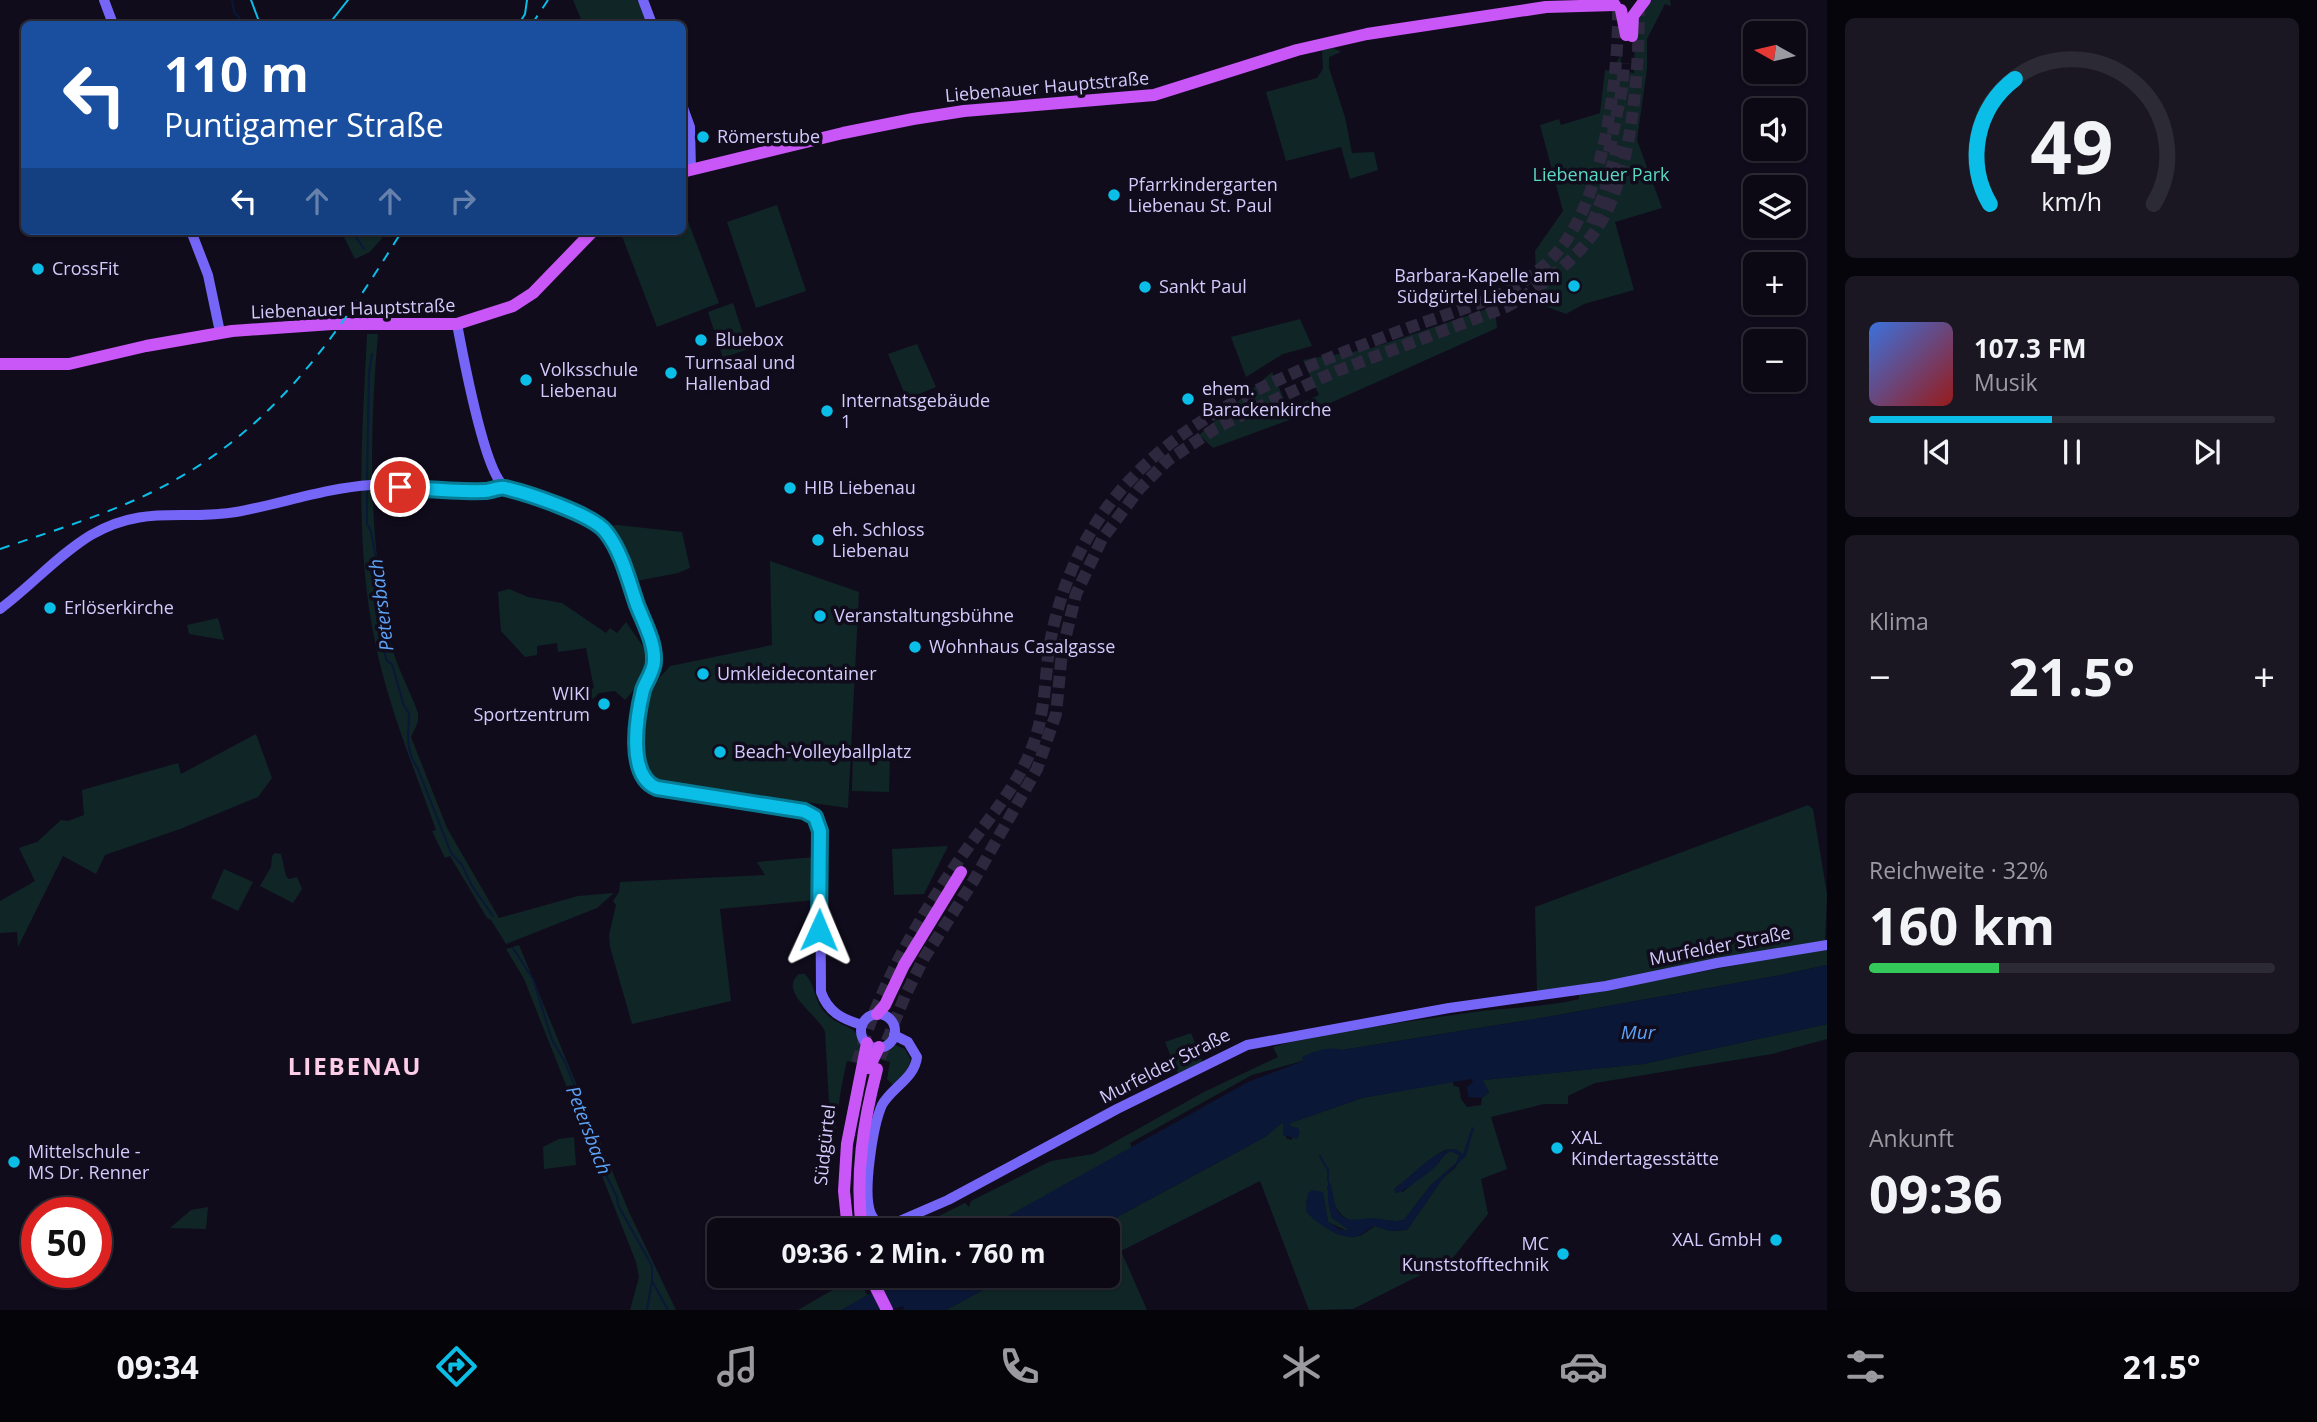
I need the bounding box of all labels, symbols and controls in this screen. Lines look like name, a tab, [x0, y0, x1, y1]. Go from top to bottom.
north arrow	[1743, 21, 1806, 84]
map controls	[1743, 21, 1806, 392]
text: 110 m	[164, 40, 309, 106]
icon: left	[49, 49, 140, 140]
street label: Liebenauer Hauptstraße	[944, 65, 1150, 107]
text: 49	[2030, 97, 2114, 196]
button: sound	[1743, 98, 1806, 161]
text: Puntigamer Straße	[164, 103, 444, 146]
place label: Römerstube	[717, 124, 820, 148]
marker: Römerstube	[695, 129, 711, 145]
park label: Liebenauer Park	[1532, 162, 1670, 186]
place label: Pfarrkindergarten Liebenau St. Paul	[1128, 172, 1278, 217]
button: layers	[1743, 175, 1806, 238]
icon: left	[225, 182, 263, 220]
icon: ahead	[298, 182, 336, 220]
icon: ahead	[371, 182, 409, 220]
icon: right	[444, 182, 482, 220]
text: km/h	[2042, 184, 2102, 218]
marker: Pfarrkindergarten Liebenau St. Paul	[1106, 187, 1122, 203]
button: +	[1743, 252, 1806, 315]
place label: CrossFit	[52, 256, 119, 280]
marker: CrossFit	[30, 261, 46, 277]
place label: Barbara-Kapelle am Südgürtel Liebenau	[1394, 263, 1560, 308]
place label: Sankt Paul	[1159, 274, 1247, 298]
marker: Barbara-Kapelle am Südgürtel Liebenau	[1566, 278, 1582, 294]
marker: Sankt Paul	[1137, 279, 1153, 295]
street label: Liebenauer Hauptstraße	[250, 292, 456, 324]
place label: Bluebox	[715, 327, 784, 351]
button: −	[1743, 329, 1806, 392]
text: 107.3 FM	[1974, 330, 2086, 366]
marker: Bluebox	[693, 332, 709, 348]
place label: Turnsaal und Hallenbad	[685, 350, 795, 395]
place label: Volksschule Liebenau	[540, 357, 638, 402]
marker: Turnsaal und Hallenbad	[663, 365, 679, 381]
text: Musik	[1974, 366, 2038, 398]
marker: Volksschule Liebenau	[518, 372, 534, 388]
place label: ehem. Barackenkirche	[1202, 376, 1331, 421]
place label: Internatsgebäude 1	[841, 388, 990, 433]
marker: ehem. Barackenkirche	[1180, 391, 1196, 407]
marker: Internatsgebäude 1	[819, 403, 835, 419]
icon: previous	[1918, 433, 1956, 471]
icon: pause	[2053, 433, 2091, 471]
icon: next	[2188, 433, 2226, 471]
pin	[370, 457, 430, 517]
icon: arrive	[381, 468, 419, 506]
place label: HIB Liebenau	[804, 475, 916, 499]
marker: HIB Liebenau	[782, 480, 798, 496]
place label: eh. Schloss Liebenau	[832, 517, 925, 562]
marker: eh. Schloss Liebenau	[810, 532, 826, 548]
water label: Petersbach	[362, 557, 400, 653]
place label: Erlöserkirche	[64, 595, 174, 619]
marker: Erlöserkirche	[42, 600, 58, 616]
place label: Veranstaltungsbühne	[834, 603, 1014, 627]
text: Klima	[1869, 605, 1929, 637]
marker: Veranstaltungsbühne	[812, 608, 828, 624]
place label: Wohnhaus Casalgasse	[929, 634, 1115, 658]
marker: Wohnhaus Casalgasse	[907, 639, 923, 655]
text: 21.5°	[2009, 640, 2135, 711]
text: −	[1869, 650, 1891, 702]
text: +	[2253, 650, 2275, 702]
place label: Umkleidecontainer	[717, 661, 877, 685]
marker: Umkleidecontainer	[695, 666, 711, 682]
place label: WIKI Sportzentrum	[473, 681, 590, 726]
marker: WIKI Sportzentrum	[596, 696, 612, 712]
place label: Beach-Volleyballplatz	[734, 739, 911, 763]
marker: Beach-Volleyballplatz	[712, 744, 728, 760]
text: Reichweite · 32%	[1869, 854, 2048, 886]
text: 160 km	[1869, 889, 2055, 960]
position arrow	[782, 893, 856, 967]
street label: Murfelder Straße	[1647, 920, 1792, 970]
water label: Mur	[1621, 1019, 1657, 1045]
street label: Murfelder Straße	[1095, 1022, 1234, 1108]
district label: LIEBENAU	[288, 1049, 422, 1082]
water label: Petersbach	[560, 1082, 618, 1178]
street label: Südgürtel	[808, 1103, 840, 1187]
text: Ankunft	[1869, 1122, 1954, 1154]
place label: XAL Kindertagesstätte	[1571, 1125, 1719, 1170]
place label: Mittelschule - MS Dr. Renner	[28, 1139, 150, 1184]
marker: XAL Kindertagesstätte	[1549, 1140, 1565, 1156]
marker: Mittelschule - MS Dr. Renner	[6, 1154, 22, 1170]
text: 09:36	[1869, 1157, 2003, 1228]
speed limit sign: 50	[21, 1197, 112, 1288]
place label: XAL GmbH	[1672, 1227, 1762, 1251]
place label: MC Kunststofftechnik	[1402, 1231, 1550, 1276]
marker: XAL GmbH	[1768, 1232, 1784, 1248]
text: 09:36 · 2 Min. · 760 m	[781, 1235, 1046, 1271]
marker: MC Kunststofftechnik	[1555, 1246, 1571, 1262]
icon: directions	[432, 1342, 481, 1391]
icon: music	[713, 1342, 762, 1391]
icon: phone	[995, 1342, 1044, 1391]
icon: climate	[1277, 1342, 1326, 1391]
icon: car	[1559, 1342, 1608, 1391]
icon: filters	[1841, 1342, 1890, 1391]
text: 09:34	[116, 1345, 199, 1388]
text: 21.5°	[2123, 1345, 2200, 1388]

